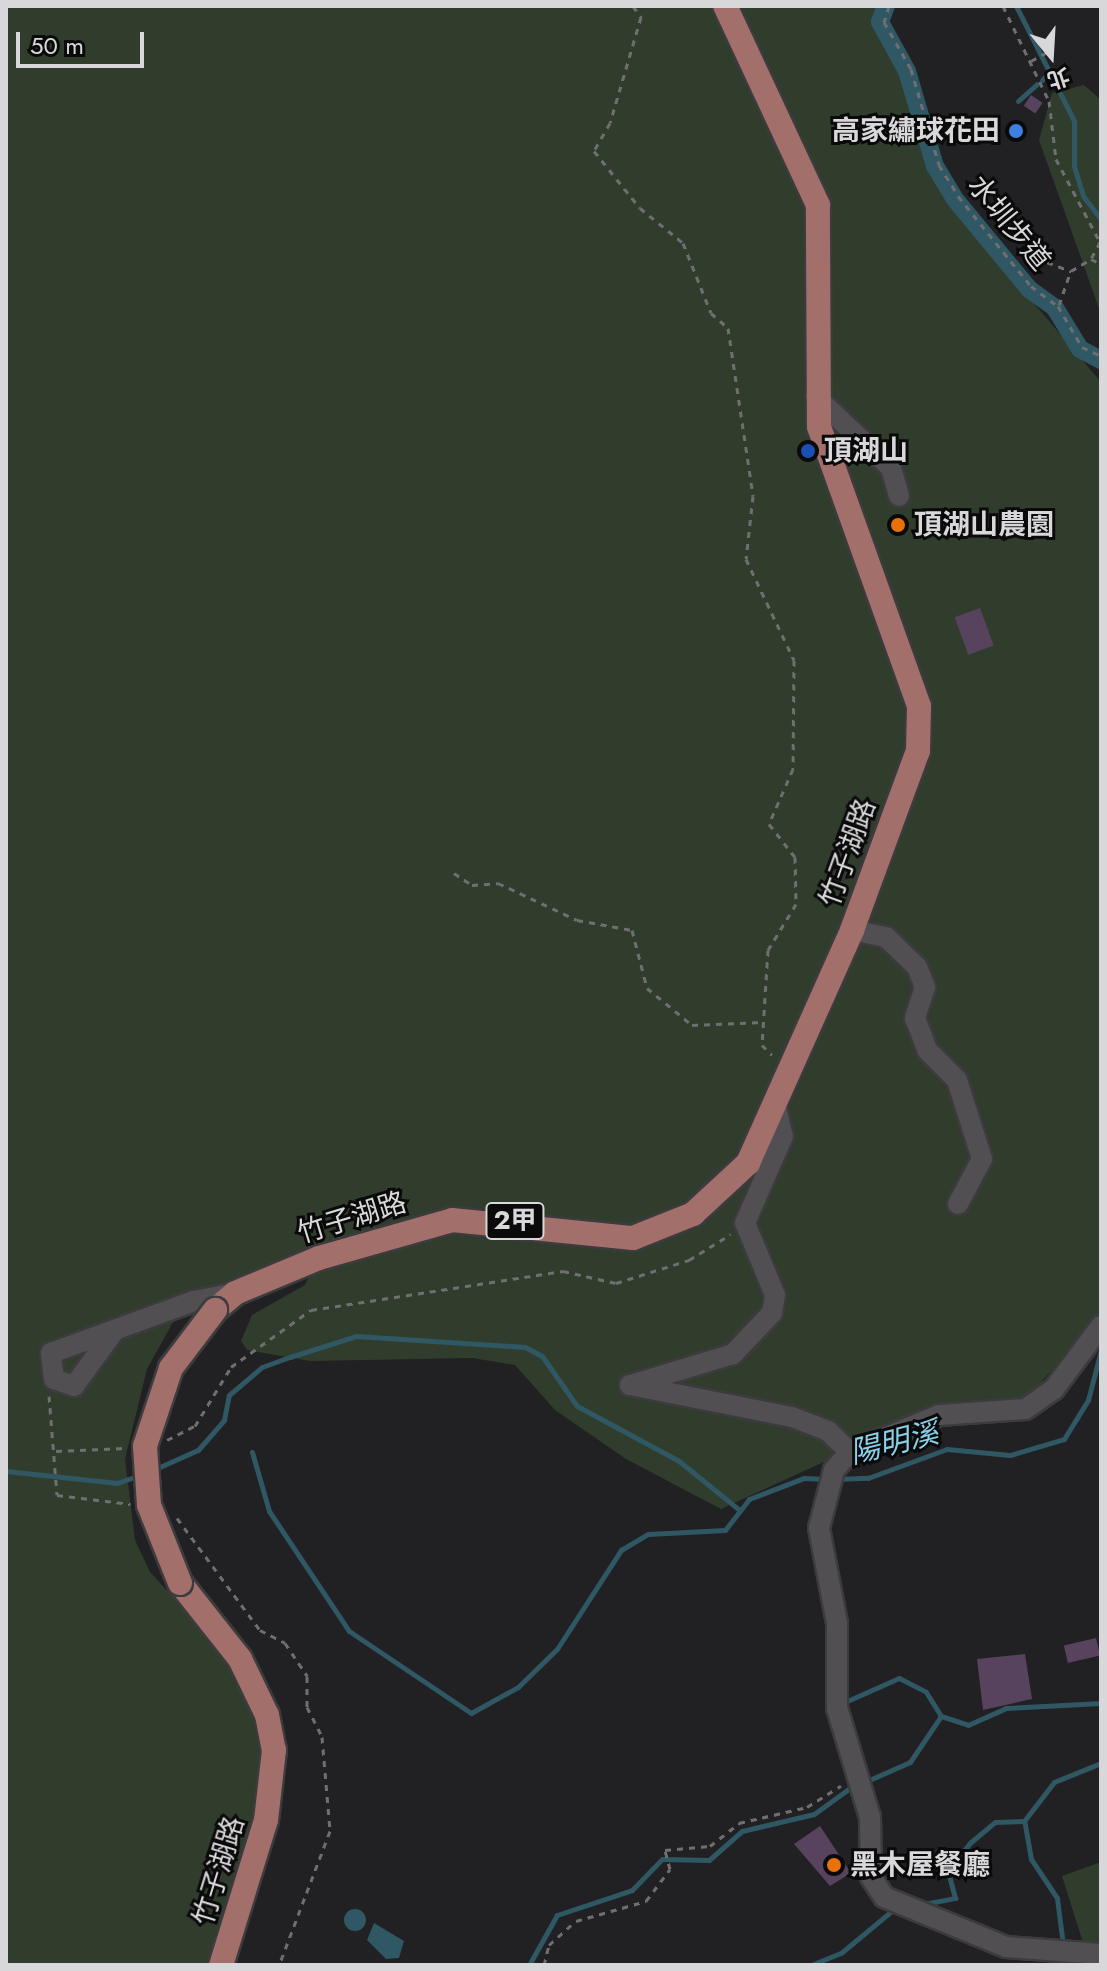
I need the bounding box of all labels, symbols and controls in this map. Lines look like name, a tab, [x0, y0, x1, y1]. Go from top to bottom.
scale bar	[20, 16, 148, 66]
north arrow	[1011, 16, 1091, 96]
text: 50 m	[30, 28, 84, 63]
text: 北	[1043, 60, 1074, 97]
place label: 高家繡球花田	[832, 114, 1000, 148]
marker: 高家繡球花田	[1007, 122, 1025, 140]
street label: 水圳步道	[961, 169, 1057, 277]
place label: 頂湖山	[824, 434, 908, 468]
marker: 頂湖山	[799, 442, 817, 460]
place label: 頂湖山農園	[914, 508, 1054, 542]
marker: 頂湖山農園	[889, 516, 907, 534]
street label: 竹子湖路	[813, 795, 883, 911]
street label: 竹子湖路	[294, 1186, 410, 1250]
road number: 2甲	[485, 1199, 545, 1243]
water label: 陽明溪	[846, 1415, 942, 1471]
street label: 竹子湖路	[187, 1813, 251, 1929]
place label: 黑木屋餐廳	[850, 1848, 990, 1882]
marker: 黑木屋餐廳	[825, 1856, 843, 1874]

